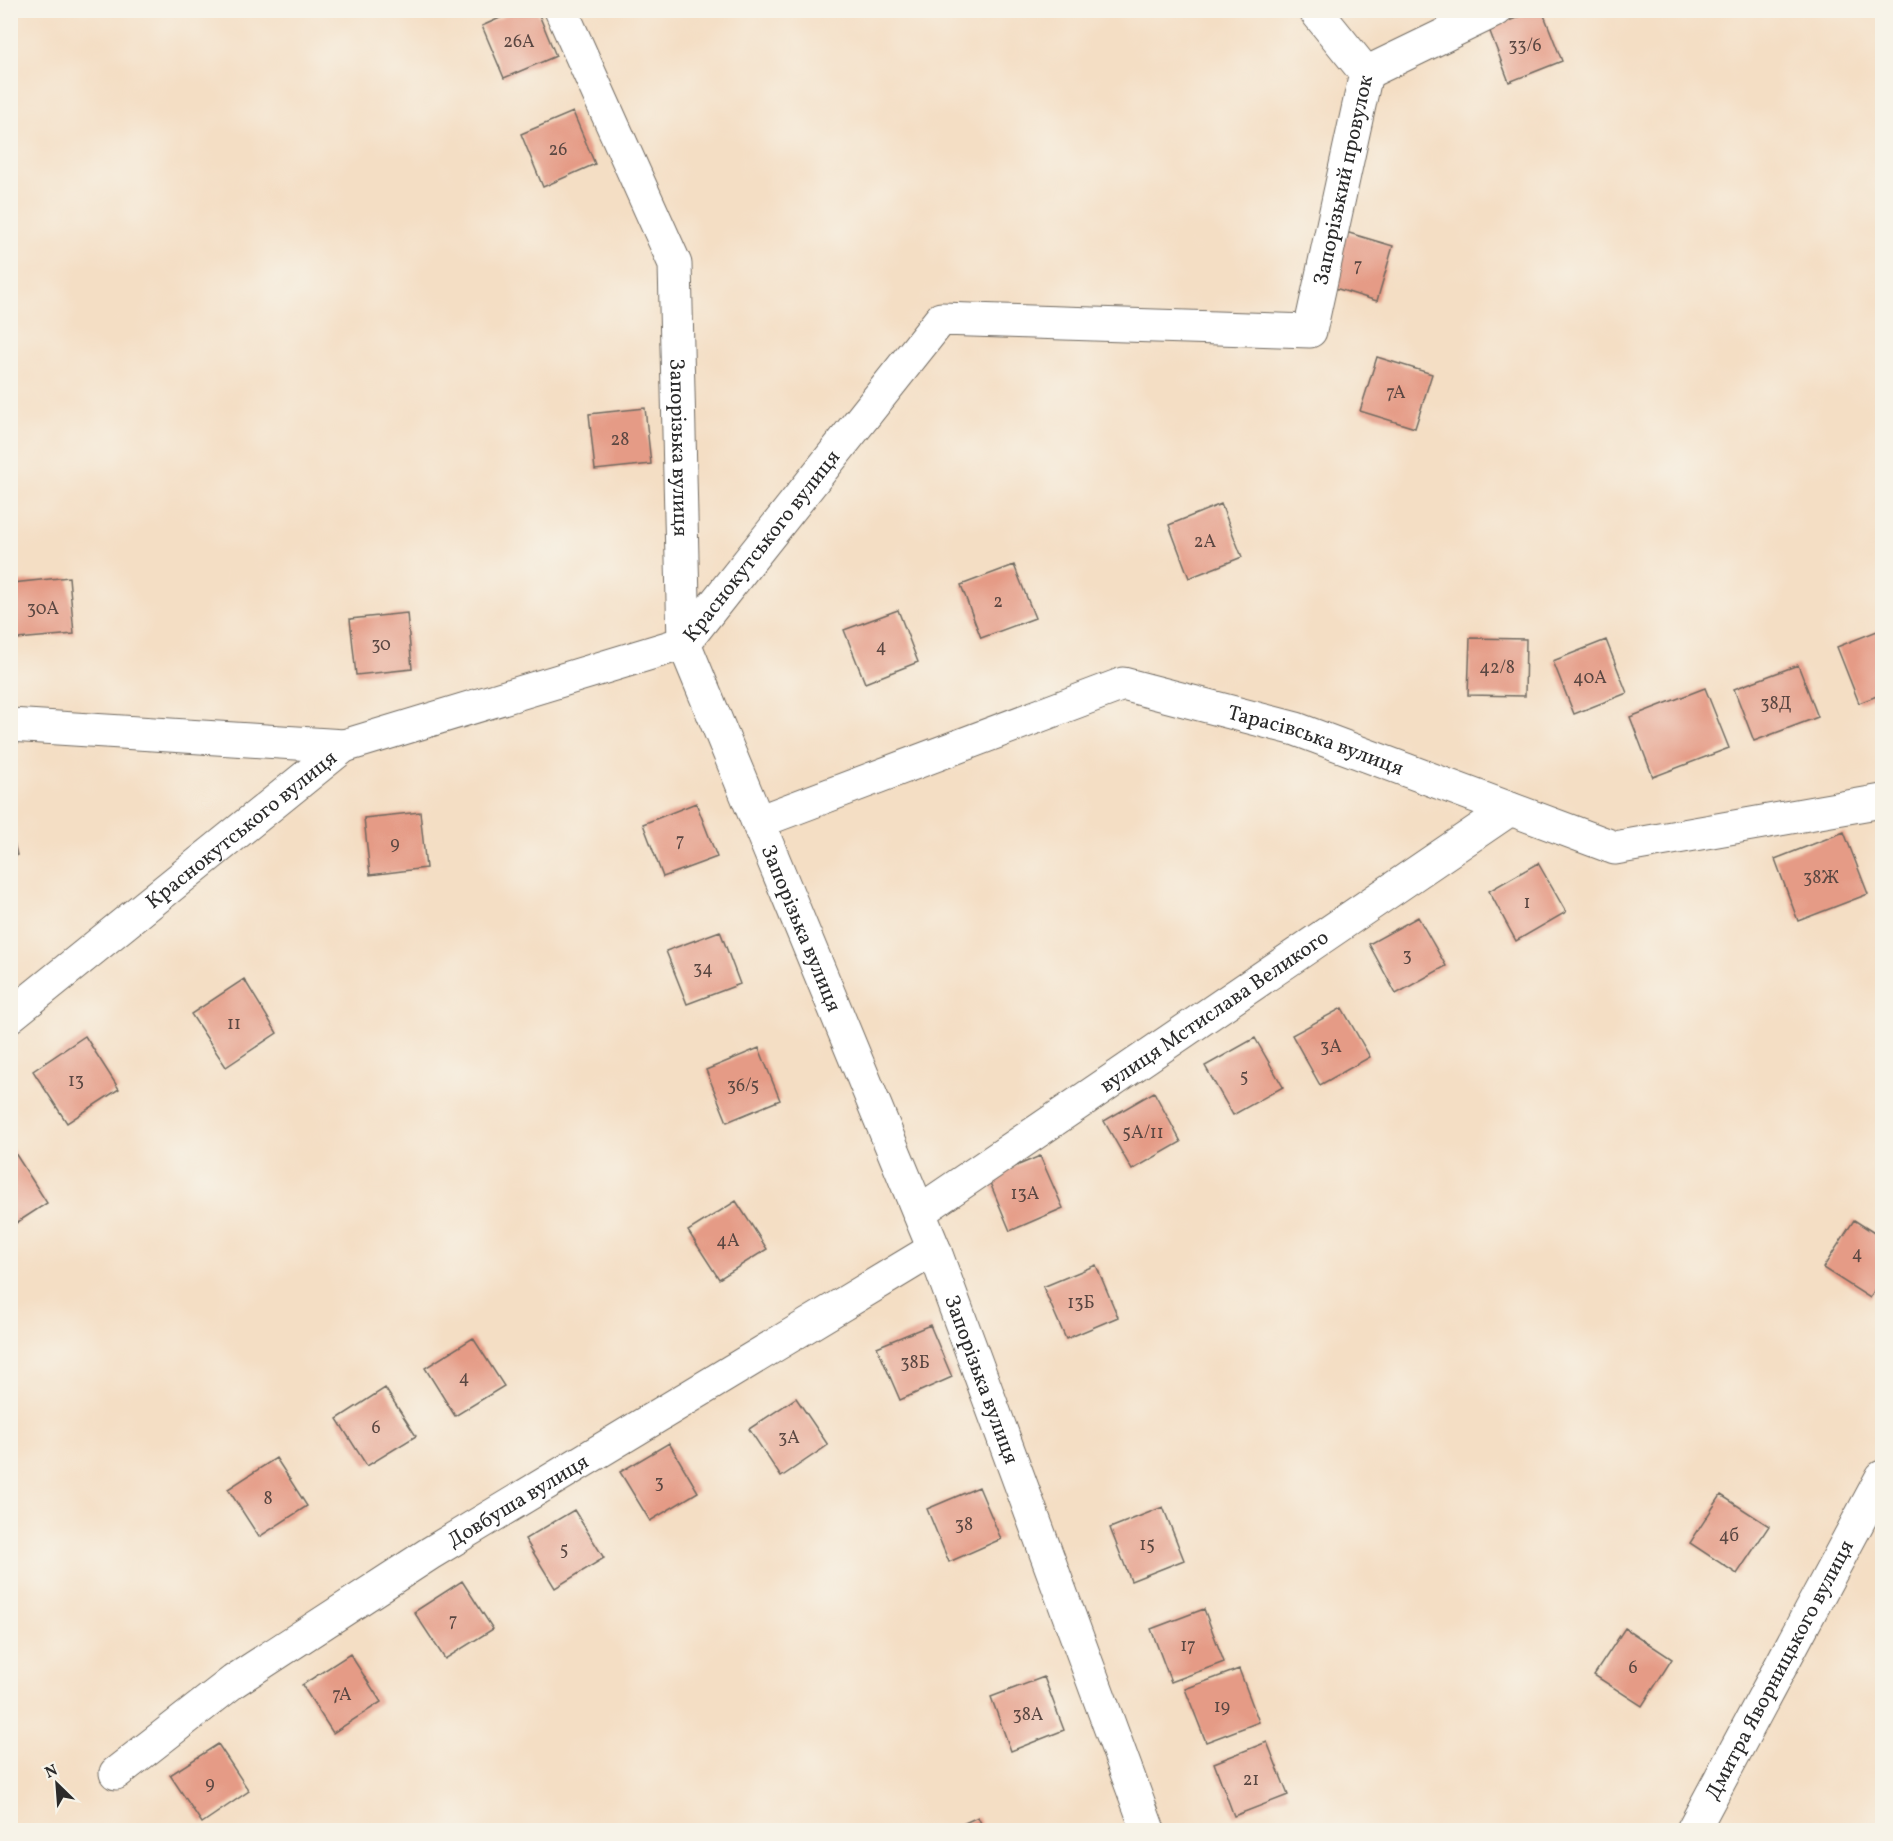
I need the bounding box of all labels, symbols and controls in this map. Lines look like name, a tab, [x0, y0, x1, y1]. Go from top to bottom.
house number: 26А	[503, 30, 535, 55]
house number: 33/6	[1508, 34, 1542, 59]
street label: Запорізький провулок	[1307, 72, 1381, 288]
house number: 26	[549, 138, 567, 163]
house number: 7	[1354, 254, 1362, 279]
street label: Запорізька вулиця	[661, 358, 694, 537]
house number: 7А	[1386, 381, 1406, 406]
house number: 28	[611, 428, 629, 453]
street label: Краснокутського вулиця	[677, 444, 848, 649]
house number: 2А	[1194, 530, 1216, 555]
house number: 2	[993, 590, 1003, 615]
house number: 30А	[27, 597, 60, 622]
house number: 30	[371, 633, 391, 658]
house number: 4	[876, 635, 886, 660]
house number: 42/8	[1479, 656, 1515, 681]
house number: 40А	[1573, 666, 1607, 691]
house number: 38Д	[1760, 692, 1792, 717]
street label: Тарасівська вулиця	[1224, 699, 1407, 784]
street label: Краснокутського вулиця	[140, 744, 344, 917]
house number: 7	[676, 829, 684, 854]
house number: 9	[390, 832, 400, 857]
street label: Запорізька вулиця	[753, 841, 848, 1017]
house number: 38Ж	[1803, 866, 1839, 891]
house number: 1	[1524, 891, 1530, 916]
street label: вулиця Мстислава Великого	[1095, 924, 1335, 1100]
house number: 3	[1402, 944, 1412, 969]
house number: 34	[693, 957, 713, 982]
house number: 11	[227, 1012, 241, 1037]
house number: 3А	[1320, 1035, 1342, 1060]
house number: 5	[1240, 1065, 1248, 1090]
house number: 13	[68, 1069, 84, 1094]
house number: 36/5	[727, 1074, 759, 1099]
house number: 5А/11	[1122, 1121, 1164, 1146]
house number: 13А	[1011, 1182, 1040, 1207]
house number: 4А	[716, 1229, 740, 1254]
house number: 4	[1852, 1242, 1862, 1267]
street label: Запорізька вулиця	[936, 1291, 1025, 1469]
house number: 13Б	[1067, 1291, 1095, 1316]
house number: 38Б	[900, 1351, 930, 1376]
house number: 4	[459, 1366, 469, 1391]
house number: 6	[371, 1416, 381, 1441]
house number: 3А	[778, 1426, 800, 1451]
street label: Довбуша вулиця	[442, 1448, 595, 1556]
house number: 3	[654, 1471, 664, 1496]
house number: 8	[263, 1487, 273, 1512]
house number: 38	[955, 1513, 973, 1538]
house number: 4б	[1719, 1524, 1739, 1549]
house number: 15	[1139, 1533, 1155, 1558]
street label: Дмитра Яворницького вулиця	[1699, 1535, 1862, 1805]
house number: 5	[560, 1538, 568, 1563]
house number: 7	[449, 1609, 457, 1634]
house number: 17	[1180, 1634, 1196, 1659]
house number: 6	[1628, 1656, 1638, 1681]
house number: 7А	[332, 1683, 352, 1708]
house number: 19	[1214, 1695, 1230, 1720]
house number: 38А	[1012, 1703, 1044, 1728]
north arrow	[27, 1754, 87, 1814]
text: N	[42, 1760, 62, 1785]
house number: 21	[1243, 1768, 1259, 1793]
house number: 9	[205, 1772, 215, 1797]

